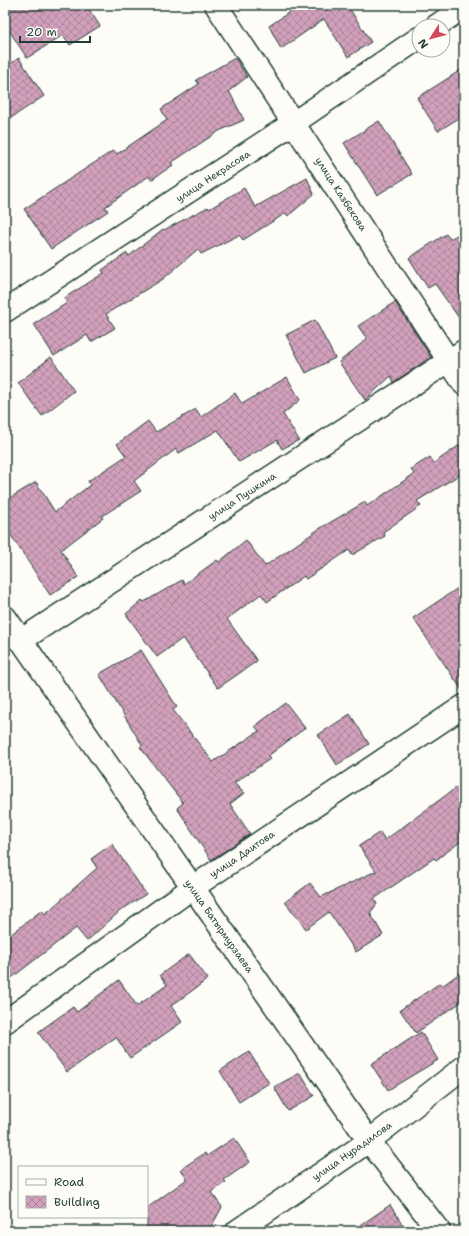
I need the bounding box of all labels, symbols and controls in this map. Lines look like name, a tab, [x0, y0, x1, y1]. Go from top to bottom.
scale bar	[20, 18, 90, 44]
north arrow	[411, 18, 451, 58]
text: 20 m	[26, 24, 57, 40]
text: N	[415, 35, 432, 52]
street label: улица Некрасова	[173, 147, 253, 205]
street label: улица Казбекова	[312, 155, 370, 234]
street label: улица Пушкина	[206, 469, 279, 523]
street label: улица Даитова	[207, 827, 278, 881]
street label: улица Батырмурзаева	[182, 877, 257, 976]
street label: улица Нурадилова	[310, 1118, 395, 1183]
legend	[18, 1166, 148, 1218]
text: Road	[54, 1174, 85, 1190]
text: Building	[54, 1194, 100, 1210]

